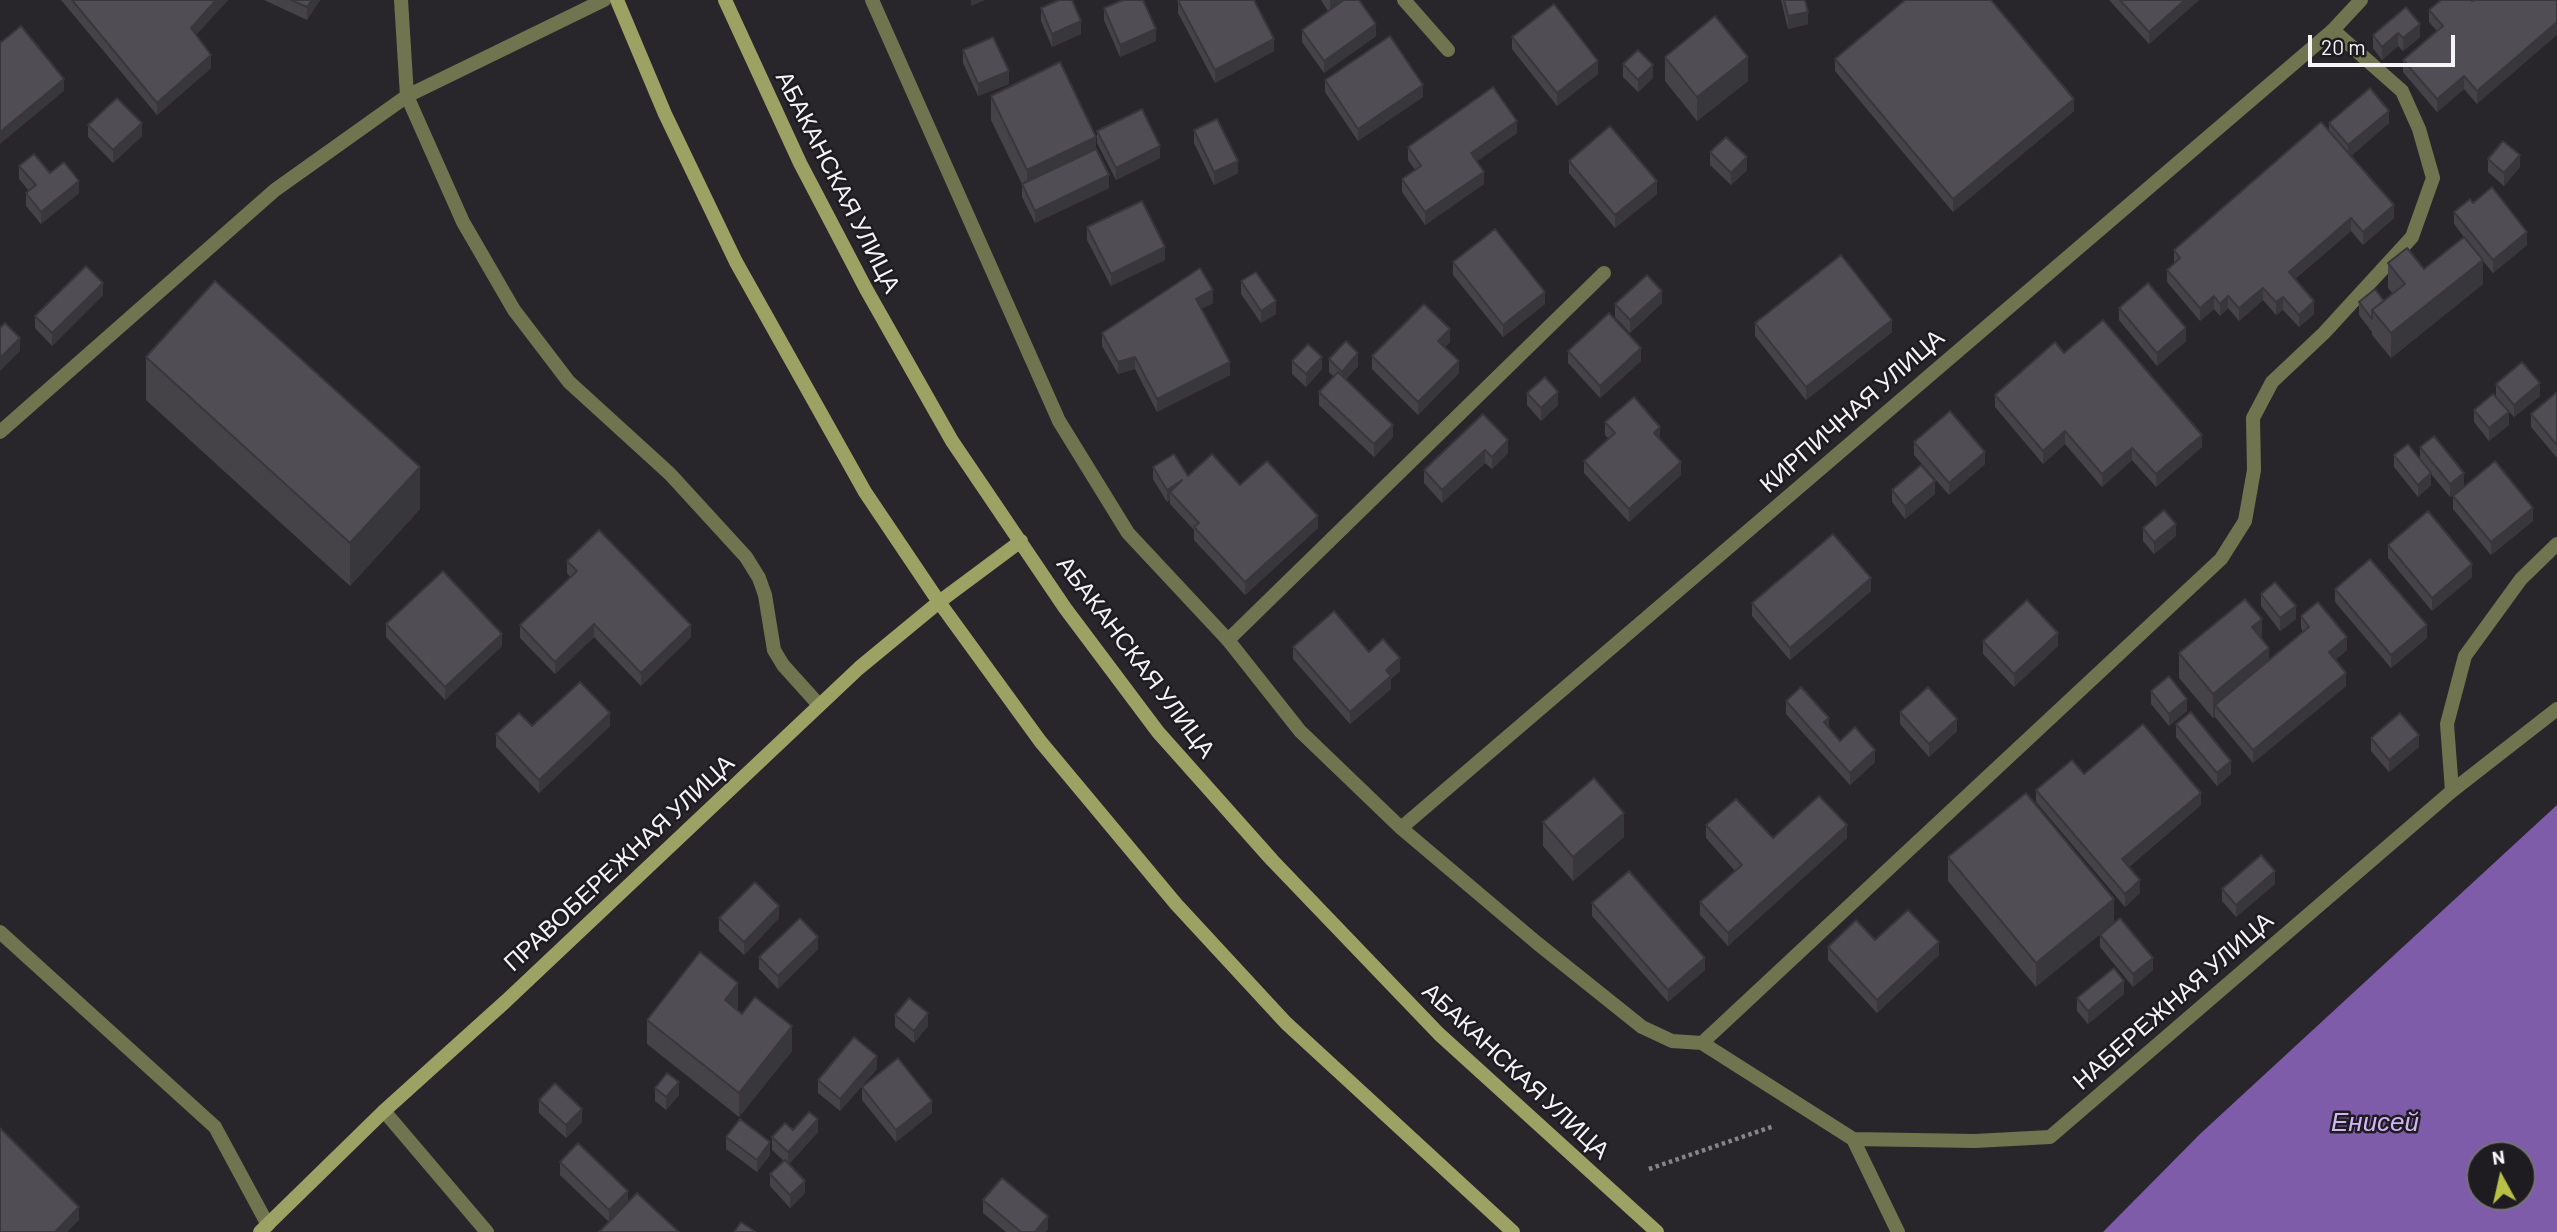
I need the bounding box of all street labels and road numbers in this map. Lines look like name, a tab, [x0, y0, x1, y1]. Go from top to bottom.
street label: АБАКАНСКАЯ УЛИЦА	[770, 66, 906, 298]
street label: КИРПИЧНАЯ УЛИЦА	[1754, 323, 1950, 499]
street label: АБАКАНСКАЯ УЛИЦА	[1051, 550, 1221, 764]
street label: ПРАВОБЕРЕЖНАЯ УЛИЦА	[498, 749, 740, 977]
street label: НАБЕРЕЖНАЯ УЛИЦА	[2067, 906, 2279, 1096]
street label: АБАКАНСКАЯ УЛИЦА	[1417, 977, 1615, 1165]

